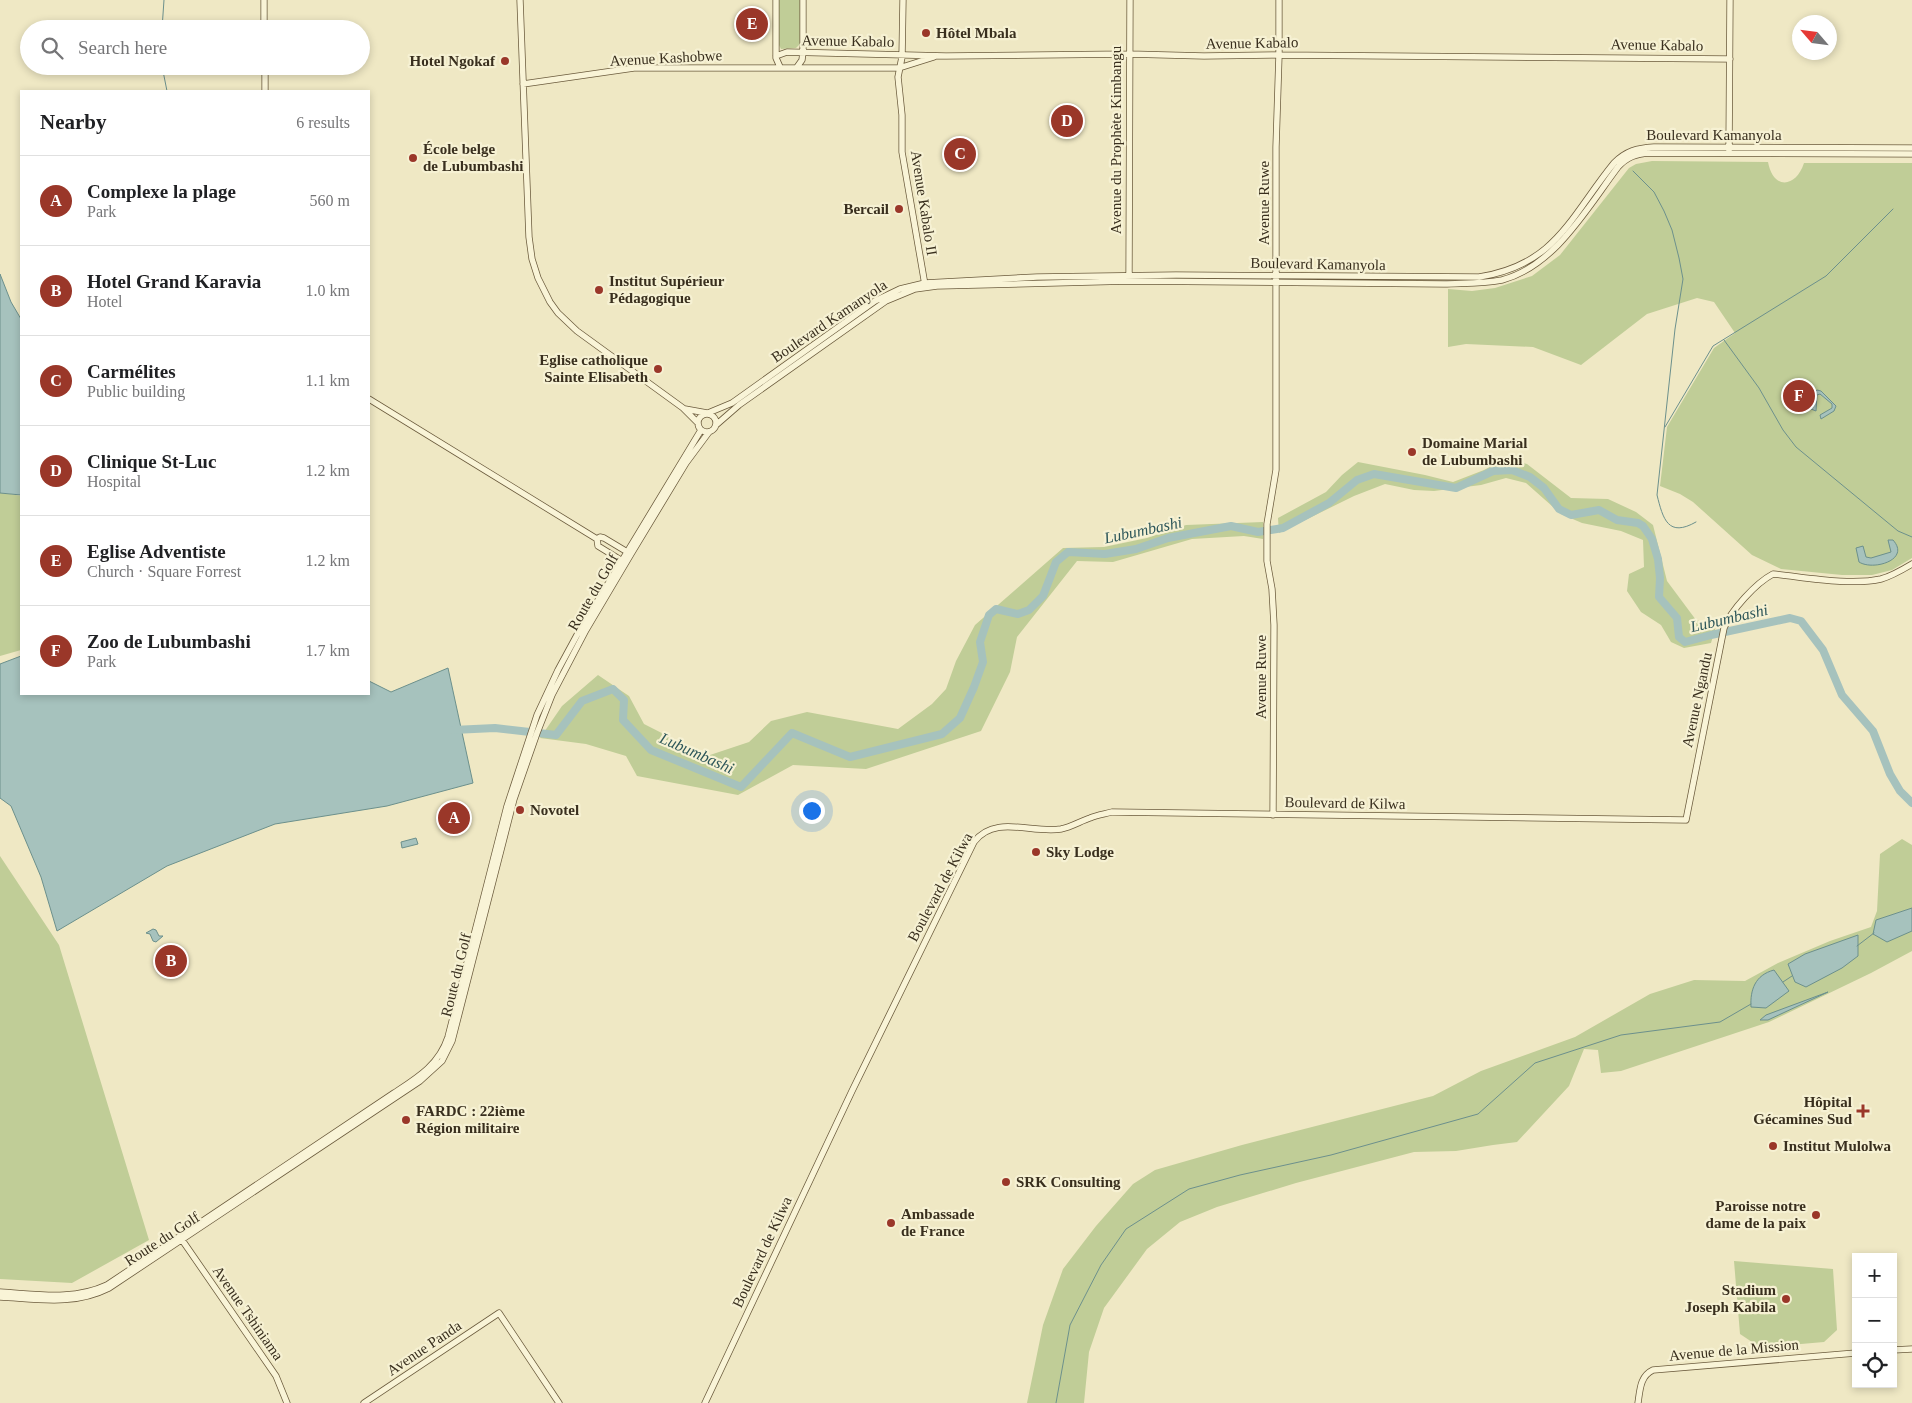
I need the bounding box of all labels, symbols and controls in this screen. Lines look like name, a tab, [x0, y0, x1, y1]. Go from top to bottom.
pin: E	[736, 5, 768, 43]
north arrow	[1792, 15, 1837, 60]
search box	[20, 20, 370, 75]
place label: Hôtel Mbala	[936, 25, 1017, 41]
marker: Hôtel Mbala	[920, 27, 932, 39]
street label: Avenue Kabalo	[802, 32, 894, 50]
icon: search	[38, 34, 66, 62]
street label: Avenue Kabalo	[1206, 34, 1298, 52]
street label: Avenue Kabalo	[1611, 36, 1703, 54]
text: Search here	[78, 37, 167, 58]
street label: Avenue du Prophète Kimbangu	[1108, 45, 1124, 234]
street label: Avenue Kashobwe	[609, 47, 723, 69]
place label: Hotel Ngokaf	[410, 53, 496, 69]
marker: Hotel Ngokaf	[499, 55, 511, 67]
pin: D	[1051, 102, 1083, 140]
text: Nearby	[40, 110, 107, 134]
text: 6 results	[296, 114, 350, 131]
street label: Boulevard Kamanyola	[1646, 127, 1782, 143]
pin: C	[944, 135, 976, 173]
place label: École belge de Lubumbashi	[423, 141, 523, 174]
street label: Avenue Kabalo II	[908, 149, 940, 257]
marker: École belge de Lubumbashi	[407, 152, 419, 164]
street label: Avenue Ruwe	[1256, 161, 1272, 245]
text: Complexe la plage	[87, 181, 236, 202]
text: A	[50, 192, 62, 209]
text: 560 m	[310, 192, 350, 209]
place label: Bercail	[843, 201, 889, 217]
text: Park	[87, 203, 116, 220]
marker: Bercail	[893, 203, 905, 215]
street label: Boulevard Kamanyola	[1250, 255, 1386, 273]
text: Hotel Grand Karavia	[87, 271, 261, 292]
place label: Institut Supérieur Pédagogique	[609, 273, 725, 306]
street label: Boulevard Kamanyola	[768, 276, 890, 365]
text: B	[51, 282, 61, 299]
text: 1.0 km	[306, 282, 350, 299]
marker: Institut Supérieur Pédagogique	[593, 284, 605, 296]
text: Hotel	[87, 293, 123, 310]
place label: Eglise catholique Sainte Elisabeth	[539, 352, 649, 385]
text: Carmélites	[87, 361, 176, 382]
marker: Eglise catholique Sainte Elisabeth	[652, 363, 664, 375]
text: C	[50, 372, 62, 389]
text: 1.1 km	[306, 372, 350, 389]
pin: F	[1783, 377, 1815, 415]
text: Public building	[87, 383, 185, 400]
place label: Domaine Marial de Lubumbashi	[1422, 435, 1527, 468]
marker: Domaine Marial de Lubumbashi	[1406, 446, 1418, 458]
text: Clinique St-Luc	[87, 451, 216, 472]
text: D	[50, 462, 62, 479]
text: 1.2 km	[306, 462, 350, 479]
text: Hospital	[87, 473, 141, 490]
water label: Lubumbashi	[1102, 513, 1183, 547]
text: Eglise Adventiste	[87, 541, 226, 562]
street label: Route du Golf	[565, 551, 621, 633]
text: E	[51, 552, 61, 569]
text: 1.2 km	[306, 552, 350, 569]
text: Church · Square Forrest	[87, 563, 241, 580]
water label: Lubumbashi	[1688, 601, 1769, 635]
text: Zoo de Lubumbashi	[87, 631, 251, 652]
street label: Avenue Ruwe	[1253, 635, 1269, 719]
text: F	[51, 642, 61, 659]
text: 1.7 km	[306, 642, 350, 659]
street label: Avenue Ngandu	[1679, 651, 1715, 749]
text: Park	[87, 653, 116, 670]
water label: Lubumbashi	[656, 729, 737, 777]
street label: Boulevard de Kilwa	[1284, 794, 1406, 812]
your location	[799, 798, 825, 824]
pin: A	[438, 799, 470, 837]
place label: Novotel	[530, 802, 579, 818]
marker: Novotel	[514, 804, 526, 816]
street label: Boulevard de Kilwa	[905, 830, 976, 944]
place label: Sky Lodge	[1046, 844, 1114, 860]
marker: Sky Lodge	[1030, 846, 1042, 858]
street label: Route du Golf	[438, 931, 474, 1019]
pin: B	[155, 942, 187, 980]
place label: Hôpital Gécamines Sud	[1753, 1094, 1853, 1127]
place label: FARDC : 22ième Région militaire	[416, 1103, 525, 1136]
marker: Hôpital Gécamines Sud	[1856, 1104, 1870, 1118]
marker: FARDC : 22ième Région militaire	[400, 1114, 412, 1126]
place label: Institut Mulolwa	[1783, 1138, 1891, 1154]
marker: Institut Mulolwa	[1767, 1140, 1779, 1152]
place label: SRK Consulting	[1016, 1174, 1121, 1190]
marker: SRK Consulting	[1000, 1176, 1012, 1188]
street label: Boulevard de Kilwa	[729, 1194, 795, 1310]
place label: Paroisse notre dame de la paix	[1706, 1198, 1806, 1231]
place label: Ambassade de France	[901, 1206, 975, 1239]
street label: Route du Golf	[122, 1209, 202, 1269]
marker: Paroisse notre dame de la paix	[1810, 1209, 1822, 1221]
marker: Ambassade de France	[885, 1217, 897, 1229]
map controls	[1852, 1253, 1897, 1388]
button: +	[1852, 1253, 1897, 1298]
street label: Avenue Tshiniama	[210, 1263, 287, 1363]
place label: Stadium Joseph Kabila	[1685, 1282, 1777, 1315]
marker: Stadium Joseph Kabila	[1780, 1293, 1792, 1305]
button: −	[1852, 1298, 1897, 1343]
street label: Avenue Panda	[384, 1317, 464, 1379]
street label: Avenue de la Mission	[1668, 1336, 1800, 1364]
button: locate	[1852, 1343, 1897, 1388]

